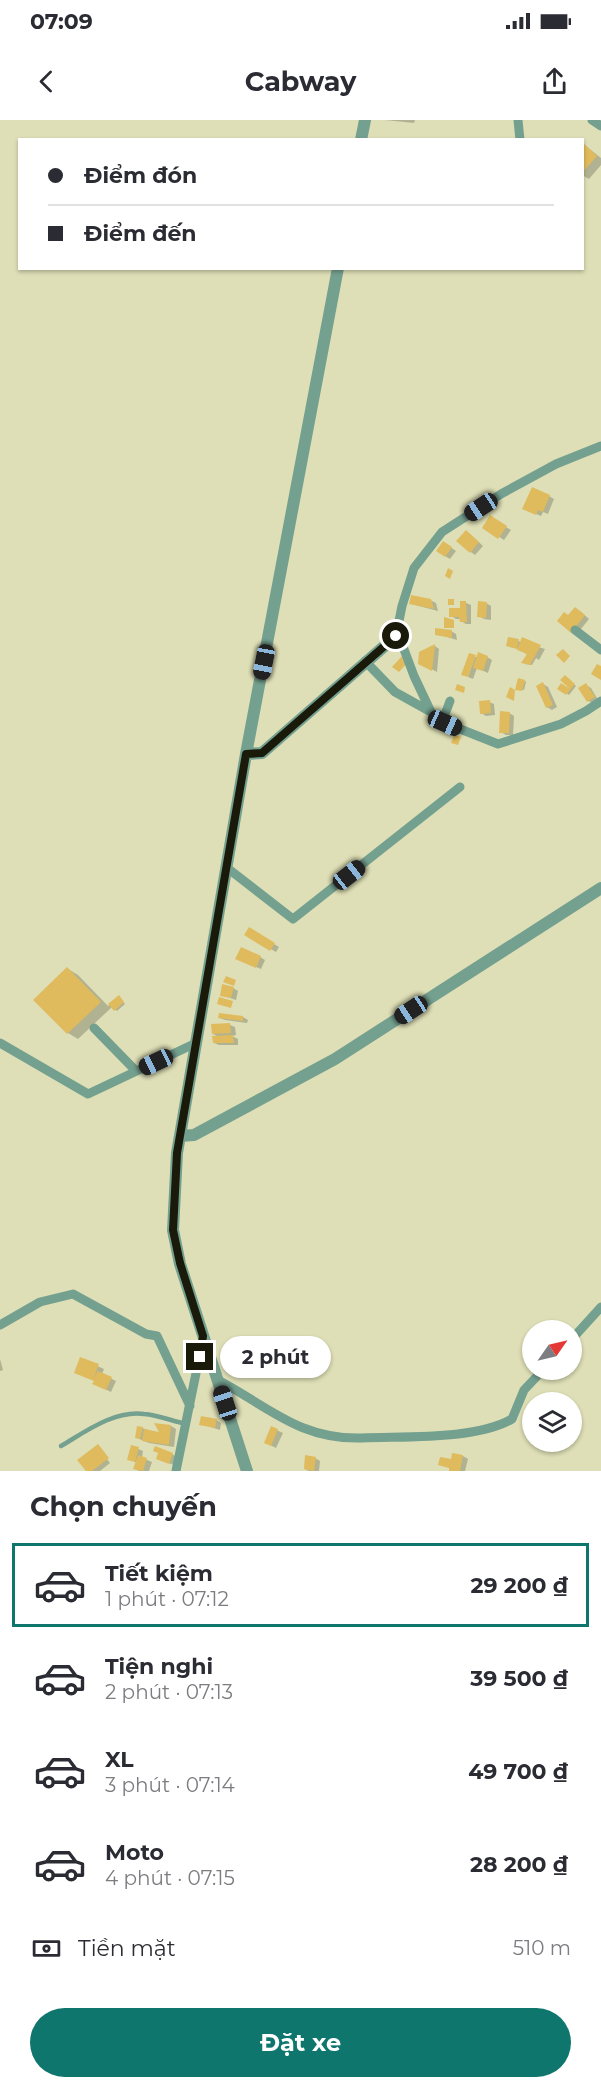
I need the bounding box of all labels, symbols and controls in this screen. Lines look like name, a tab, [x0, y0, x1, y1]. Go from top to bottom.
text: 07:09	[30, 8, 93, 35]
icon: back	[30, 65, 63, 98]
text: Cabway	[245, 65, 356, 98]
icon: share	[538, 65, 571, 98]
text: Điểm đón	[84, 162, 197, 189]
text: Điểm đến	[84, 220, 197, 247]
car	[461, 490, 501, 524]
route start	[382, 622, 409, 649]
car	[252, 643, 276, 681]
car	[425, 707, 465, 739]
car	[329, 857, 369, 893]
car	[391, 993, 431, 1027]
car	[136, 1046, 176, 1078]
north arrow	[522, 1320, 582, 1380]
map controls	[522, 1320, 582, 1452]
callout: 2 phút	[221, 1336, 332, 1378]
route end	[186, 1343, 213, 1370]
text: 2 phút	[242, 1345, 309, 1369]
car	[211, 1383, 239, 1423]
button: layers	[522, 1392, 582, 1452]
text: Chọn chuyến	[30, 1490, 217, 1523]
icon: car	[33, 1558, 87, 1612]
text: Tiết kiệm	[105, 1560, 213, 1587]
text: 29 200 ₫	[470, 1572, 568, 1599]
text: 1 phút · 07:12	[105, 1587, 229, 1611]
icon: car	[33, 1651, 87, 1705]
text: Tiện nghi	[105, 1653, 213, 1680]
text: 39 500 ₫	[470, 1665, 568, 1692]
text: 2 phút · 07:13	[105, 1680, 233, 1704]
icon: car	[33, 1744, 87, 1798]
text: XL	[105, 1746, 134, 1773]
text: 49 700 ₫	[468, 1758, 568, 1785]
text: 3 phút · 07:14	[105, 1773, 235, 1797]
icon: car	[33, 1837, 87, 1891]
text: Moto	[105, 1839, 164, 1866]
text: 28 200 ₫	[470, 1851, 568, 1878]
text: 4 phút · 07:15	[105, 1866, 235, 1890]
icon: cash	[30, 1932, 63, 1965]
text: Tiền mặt	[78, 1935, 176, 1962]
text: 510 m	[513, 1936, 571, 1960]
button: Đặt xe	[30, 2008, 571, 2077]

